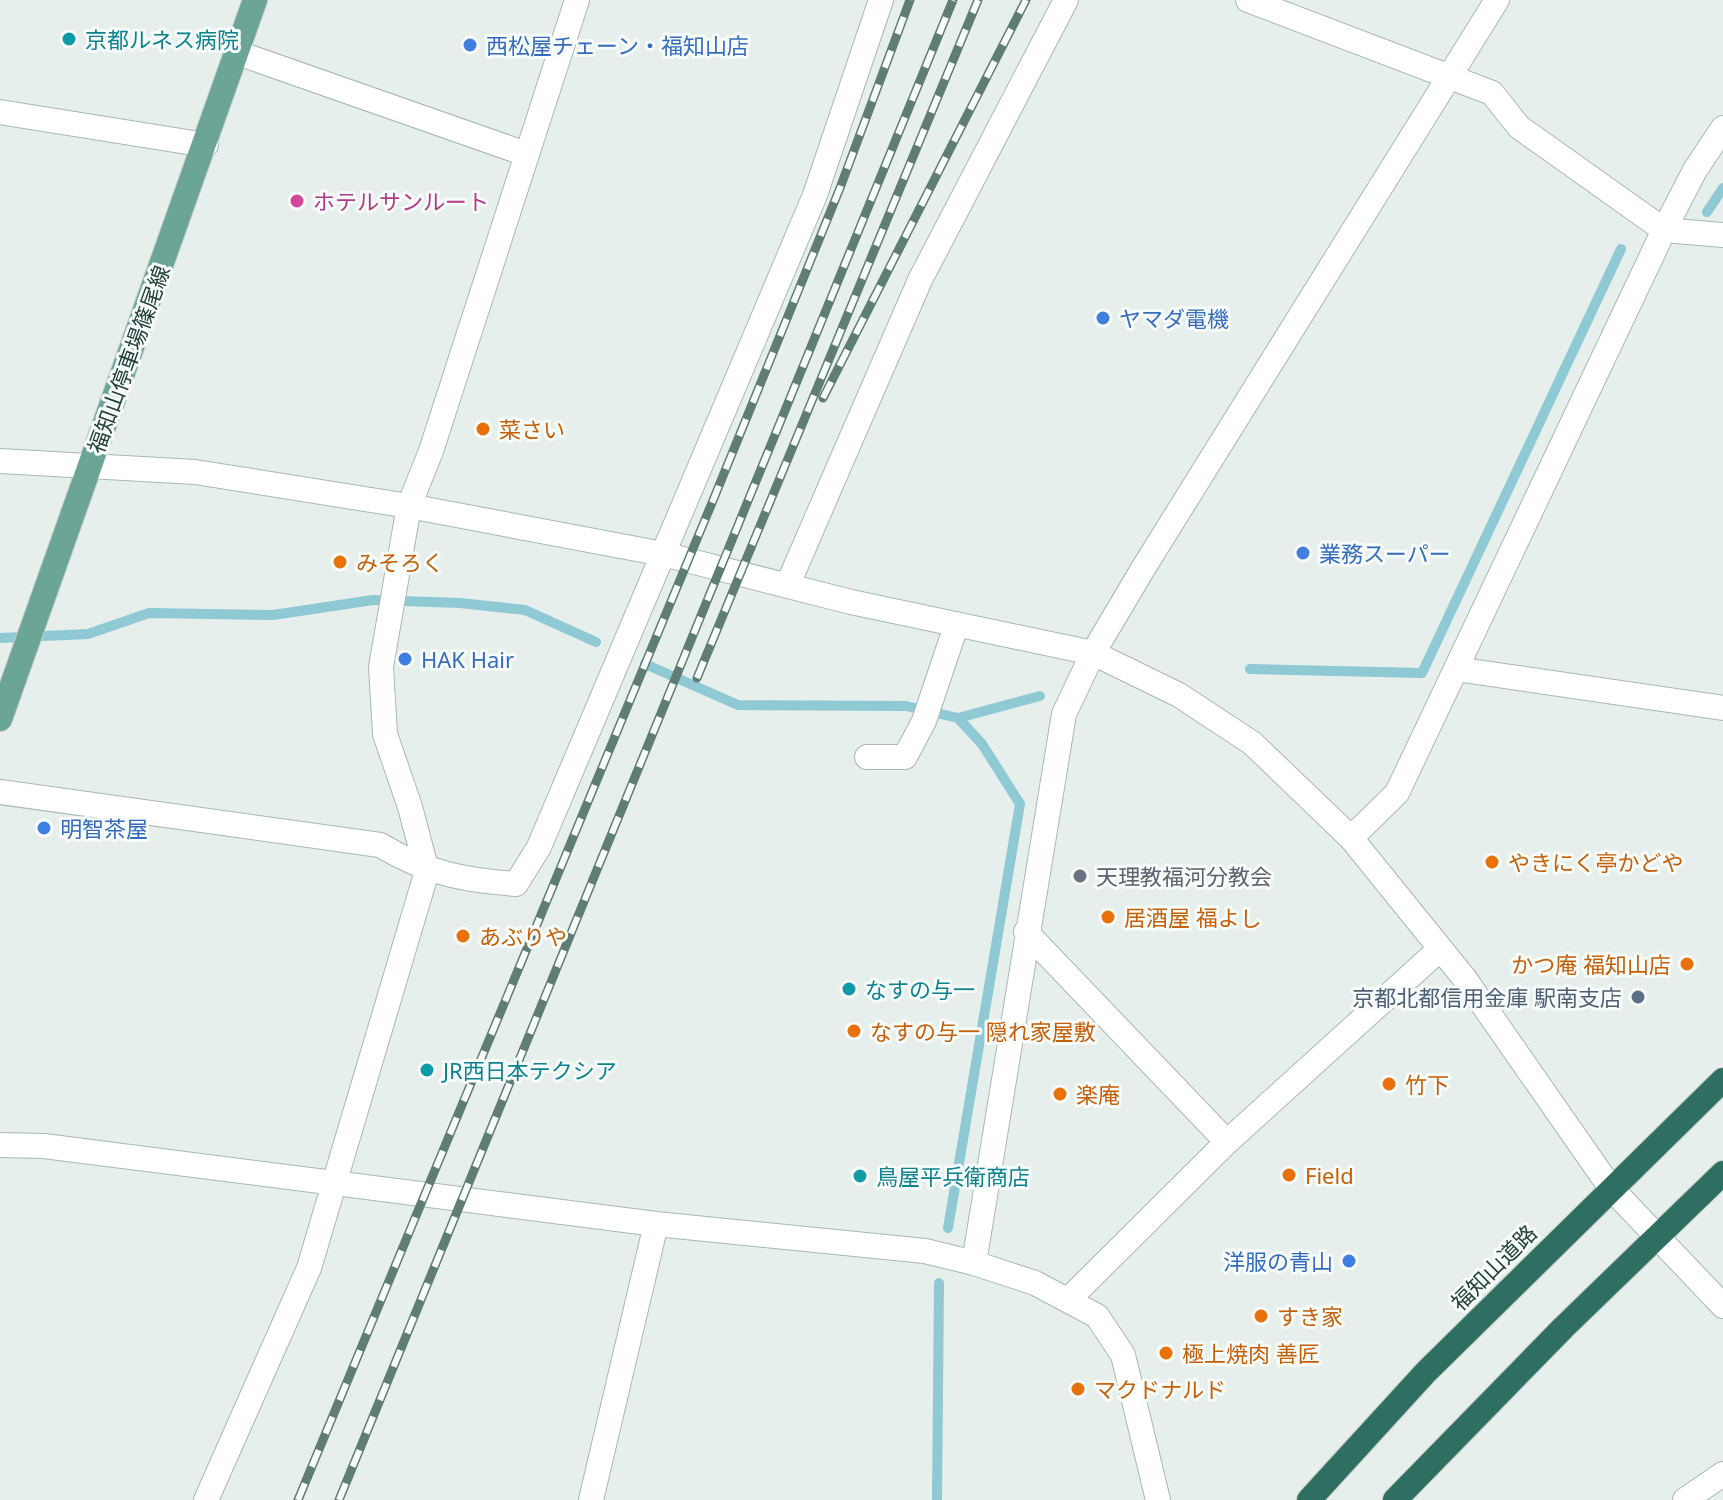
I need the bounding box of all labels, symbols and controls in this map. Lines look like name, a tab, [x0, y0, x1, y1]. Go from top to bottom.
place label: 京都ルネス病院	[85, 24, 239, 54]
marker: 京都ルネス病院	[60, 30, 78, 48]
place label: 西松屋チェーン・福知山店	[486, 30, 749, 60]
marker: 西松屋チェーン・福知山店	[461, 36, 479, 54]
place label: ホテルサンルート	[313, 186, 489, 216]
marker: ホテルサンルート	[288, 192, 306, 210]
street label: 福知山停車場篠尾線	[80, 261, 176, 457]
place label: ヤマダ電機	[1119, 303, 1229, 333]
marker: ヤマダ電機	[1094, 309, 1112, 327]
place label: 菜さい	[499, 414, 565, 444]
marker: 菜さい	[474, 420, 492, 438]
place label: 業務スーパー	[1319, 538, 1451, 568]
marker: 業務スーパー	[1294, 544, 1312, 562]
place label: みそろく	[356, 547, 444, 577]
marker: みそろく	[331, 553, 349, 571]
place label: HAK Hair	[421, 644, 514, 674]
marker: HAK Hair	[396, 650, 414, 668]
place label: 明智茶屋	[60, 813, 148, 843]
marker: 明智茶屋	[35, 819, 53, 837]
place label: やきにく亭かどや	[1508, 847, 1684, 877]
marker: やきにく亭かどや	[1483, 853, 1501, 871]
place label: 天理教福河分教会	[1096, 861, 1272, 891]
marker: 天理教福河分教会	[1071, 867, 1089, 885]
place label: 居酒屋 福よし	[1124, 902, 1262, 932]
marker: 居酒屋 福よし	[1099, 908, 1117, 926]
place label: あぶりや	[479, 921, 567, 951]
marker: あぶりや	[454, 927, 472, 945]
place label: かつ庵 福知山店	[1511, 949, 1671, 979]
marker: かつ庵 福知山店	[1678, 955, 1696, 973]
place label: なすの与一	[865, 974, 975, 1004]
marker: なすの与一	[840, 980, 858, 998]
place label: 京都北都信用金庫 駅南支店	[1352, 982, 1622, 1012]
marker: 京都北都信用金庫 駅南支店	[1629, 988, 1647, 1006]
place label: なすの与一 隠れ家屋敷	[870, 1016, 1096, 1046]
marker: なすの与一 隠れ家屋敷	[845, 1022, 863, 1040]
place label: JR西日本テクシア	[441, 1055, 617, 1085]
marker: JR西日本テクシア	[418, 1061, 436, 1079]
place label: 竹下	[1405, 1069, 1449, 1099]
marker: 竹下	[1380, 1075, 1398, 1093]
place label: 楽庵	[1076, 1079, 1120, 1109]
marker: 楽庵	[1051, 1085, 1069, 1103]
place label: Field	[1305, 1160, 1354, 1190]
place label: 鳥屋平兵衛商店	[876, 1161, 1030, 1191]
marker: Field	[1280, 1166, 1298, 1184]
marker: 鳥屋平兵衛商店	[851, 1167, 869, 1185]
street label: 福知山道路	[1443, 1217, 1543, 1317]
place label: 洋服の青山	[1223, 1246, 1333, 1276]
marker: 洋服の青山	[1340, 1252, 1358, 1270]
place label: すき家	[1277, 1301, 1343, 1331]
marker: すき家	[1252, 1307, 1270, 1325]
place label: 極上焼肉 善匠	[1182, 1338, 1320, 1368]
marker: 極上焼肉 善匠	[1157, 1344, 1175, 1362]
place label: マクドナルド	[1094, 1374, 1226, 1404]
marker: マクドナルド	[1069, 1380, 1087, 1398]

